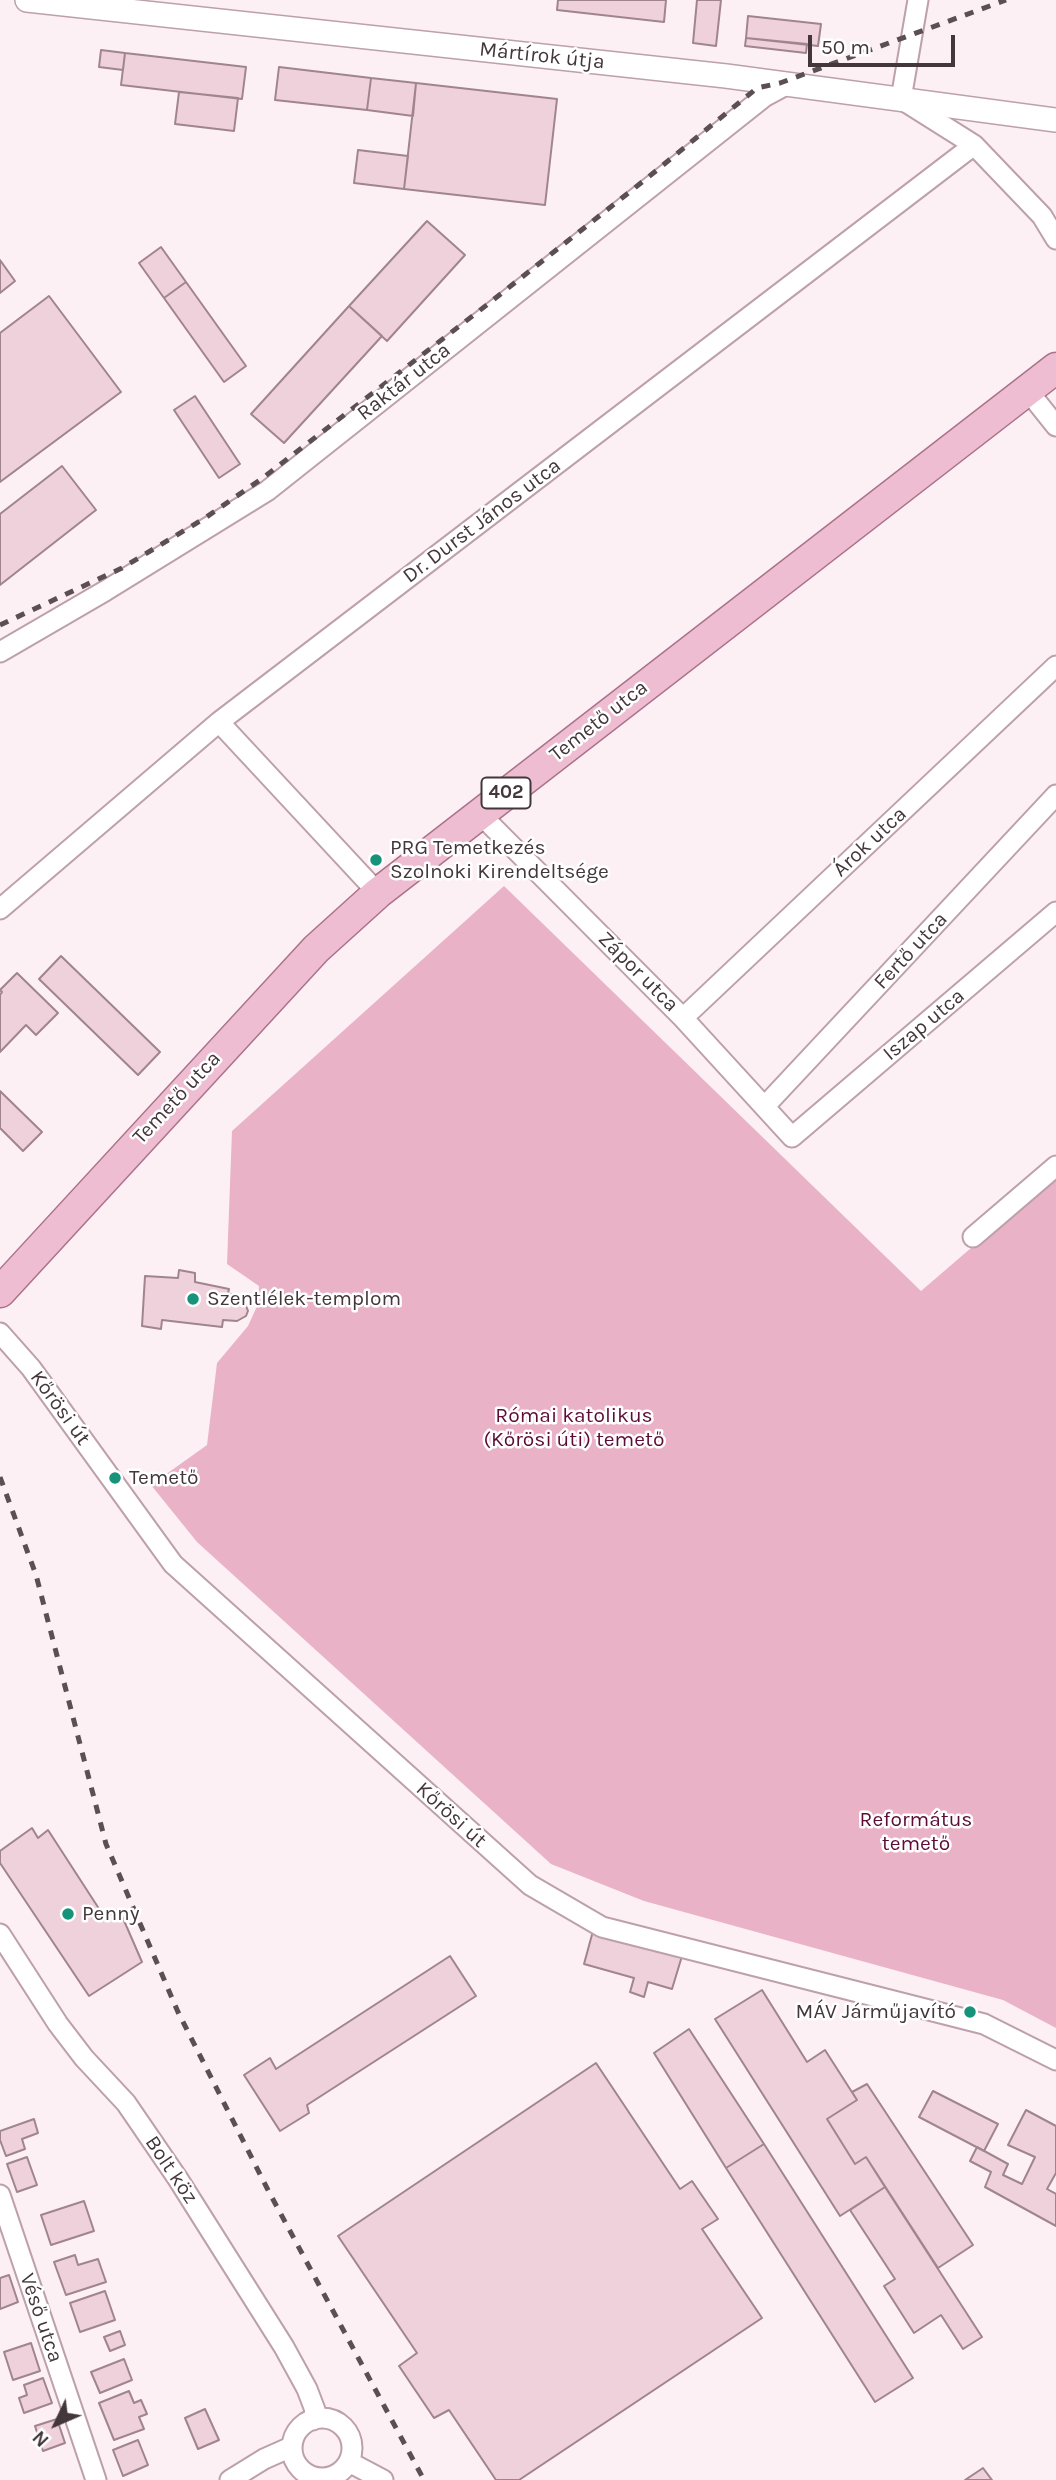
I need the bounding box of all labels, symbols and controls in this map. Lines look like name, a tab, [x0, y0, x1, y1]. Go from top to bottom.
scale bar	[811, 21, 958, 65]
text: 50 m	[821, 35, 870, 59]
street label: Mártírok útja	[478, 37, 606, 75]
street label: Raktár utca	[352, 338, 456, 426]
street label: Dr. Durst János utca	[398, 453, 566, 589]
street label: Temető utca	[545, 675, 653, 767]
road number: 402	[482, 778, 530, 808]
street label: Árok utca	[828, 802, 912, 882]
place label: PRG Temetkezés Szolnoki Kirendeltsége	[390, 835, 609, 885]
marker: PRG Temetkezés Szolnoki Kirendeltsége	[368, 852, 384, 868]
street label: Fertő utca	[869, 907, 953, 995]
street label: Zápor utca	[593, 927, 683, 1017]
street label: Iszap utca	[878, 984, 970, 1066]
street label: Temető utca	[128, 1046, 226, 1150]
place label: Szentlélek-templom	[207, 1286, 401, 1312]
marker: Szentlélek-templom	[185, 1291, 201, 1307]
street label: Kőrösi út	[24, 1366, 96, 1450]
park label: Római katolikus (Kőrösi úti) temető	[484, 1403, 664, 1453]
place label: Temető	[129, 1465, 199, 1491]
marker: Temető	[107, 1470, 123, 1486]
street label: Kőrösi út	[411, 1777, 491, 1853]
park label: Református temető	[860, 1807, 972, 1857]
place label: Penny	[82, 1901, 140, 1927]
marker: Penny	[60, 1906, 76, 1922]
place label: MÁV Járműjavító	[796, 1999, 956, 2025]
marker: MÁV Járműjavító	[962, 2004, 978, 2020]
street label: Bolt köz	[139, 2131, 203, 2209]
street label: Véső utca	[14, 2270, 68, 2366]
north arrow	[21, 2389, 91, 2459]
text: N	[28, 2426, 54, 2451]

